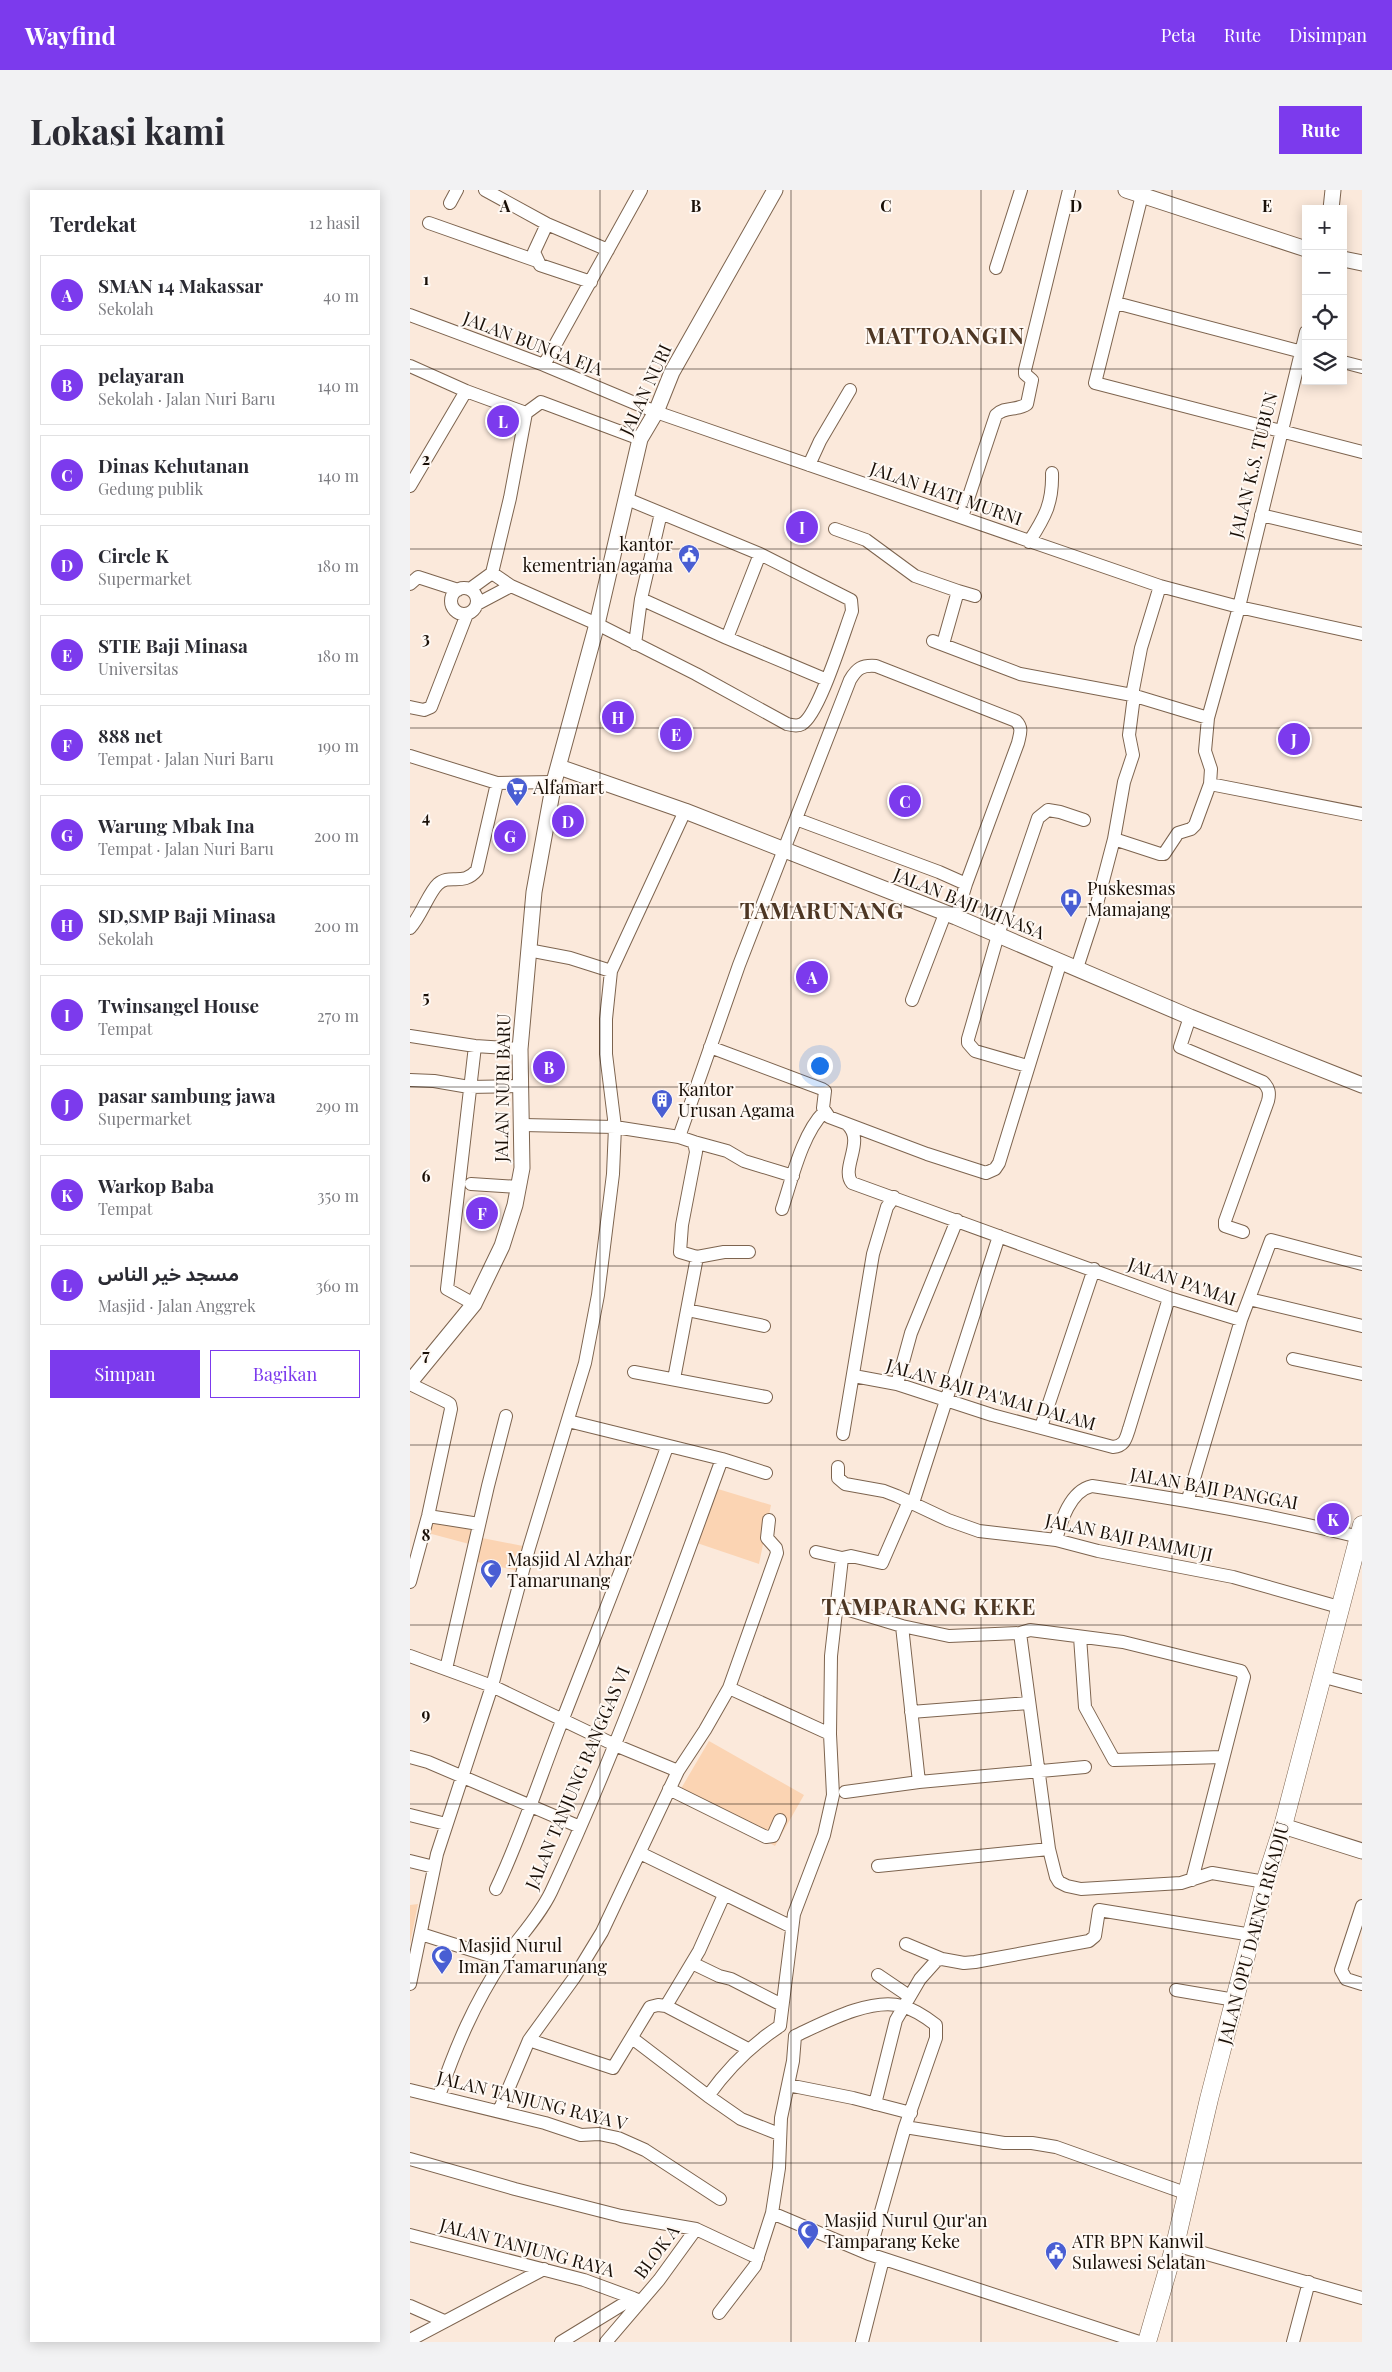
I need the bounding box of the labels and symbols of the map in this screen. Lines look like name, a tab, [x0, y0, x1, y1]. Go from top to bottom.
text: A	[499, 195, 511, 216]
text: B	[691, 195, 702, 216]
text: C	[880, 195, 892, 216]
text: D	[1070, 195, 1082, 216]
text: E	[1262, 195, 1272, 216]
text: 1	[423, 268, 429, 289]
street label: JALAN BUNGA EJA	[459, 305, 607, 381]
district label: MATTOANGIN	[865, 320, 1025, 350]
street label: JALAN NURI	[613, 340, 677, 440]
street label: JALAN K.S. TUBUN	[1223, 389, 1283, 541]
pin: L	[487, 402, 519, 440]
text: 2	[422, 448, 430, 469]
street label: JALAN HATI MURNI	[866, 455, 1026, 530]
pin: I	[786, 508, 818, 546]
place label: kantor kementrian agama	[523, 532, 673, 577]
public building icon: kantor kementrian agama	[677, 543, 701, 574]
text: 3	[422, 627, 430, 648]
pin: H	[602, 698, 634, 736]
pin: E	[660, 715, 692, 753]
pin: J	[1278, 720, 1310, 758]
place label: Alfamart	[532, 775, 604, 799]
supermarket icon: Alfamart	[505, 776, 529, 807]
pin: C	[889, 782, 921, 820]
pin: D	[552, 802, 584, 840]
text: 4	[422, 806, 430, 827]
pin: G	[494, 817, 526, 855]
street label: JALAN BAJI MINASA	[889, 861, 1049, 945]
place label: Puskesmas Mamajang	[1087, 876, 1176, 921]
hospital icon: Puskesmas Mamajang	[1059, 887, 1083, 918]
district label: TAMARUNANG	[740, 895, 904, 925]
pin: A	[796, 958, 828, 996]
text: 5	[422, 986, 430, 1007]
street label: JALAN NURI BARU	[489, 1014, 515, 1163]
pin: B	[533, 1048, 565, 1086]
your location	[807, 1053, 833, 1079]
place label: Kantor Urusan Agama	[678, 1077, 795, 1122]
building icon: Kantor Urusan Agama	[650, 1088, 674, 1119]
text: 6	[422, 1165, 431, 1186]
pin: F	[466, 1194, 498, 1232]
street label: JALAN PA'MAI	[1124, 1251, 1240, 1311]
text: 7	[422, 1344, 430, 1365]
street label: JALAN BAJI PA'MAI DALAM	[883, 1352, 1099, 1435]
street label: JALAN BAJI PANGGAI	[1127, 1461, 1300, 1515]
pin: K	[1317, 1500, 1349, 1538]
street label: JALAN BAJI PAMMUJI	[1042, 1507, 1215, 1567]
text: 8	[422, 1524, 431, 1545]
place label: Masjid Al Azhar Tamarunang	[507, 1547, 632, 1592]
mosque icon: Masjid Al Azhar Tamarunang	[479, 1558, 503, 1589]
district label: TAMPARANG KEKE	[822, 1591, 1036, 1621]
street label: JALAN TANJUNG RANGGAS VI	[519, 1663, 635, 1894]
text: 9	[422, 1703, 431, 1724]
street label: JALAN OPU DAENG RISADJU	[1211, 1819, 1294, 2048]
place label: Masjid Nurul Iman Tamarunang	[458, 1933, 607, 1978]
mosque icon: Masjid Nurul Iman Tamarunang	[430, 1944, 454, 1975]
street label: JALAN TANJUNG RAYA V	[434, 2065, 631, 2135]
place label: Masjid Nurul Qur'an Tamparang Keke	[824, 2208, 988, 2253]
street label: JALAN TANJUNG RAYA	[436, 2212, 618, 2282]
street label: BLOK A	[628, 2219, 685, 2283]
mosque icon: Masjid Nurul Qur'an Tamparang Keke	[796, 2219, 820, 2250]
place label: ATR BPN Kanwil Sulawesi Selatan	[1071, 2229, 1206, 2274]
public building icon: ATR BPN Kanwil Sulawesi Selatan	[1044, 2240, 1068, 2271]

